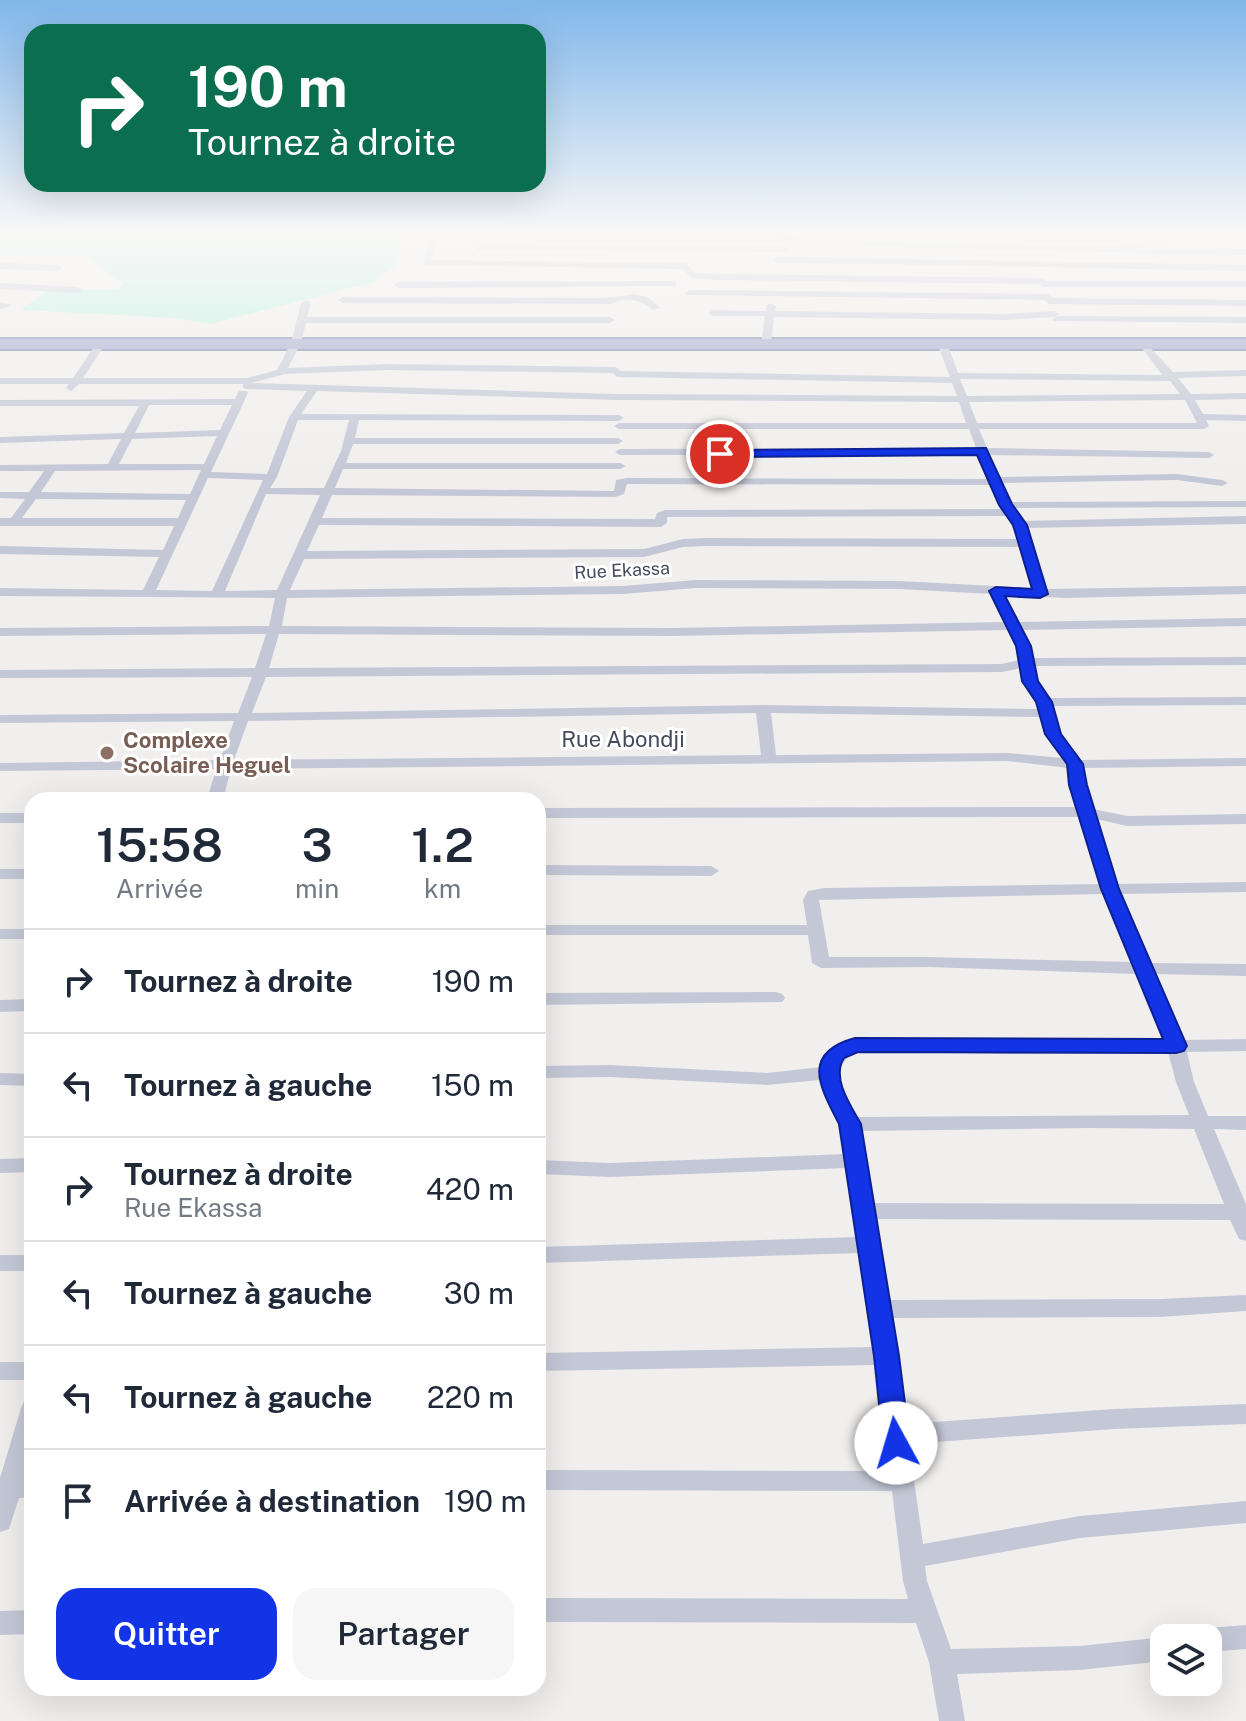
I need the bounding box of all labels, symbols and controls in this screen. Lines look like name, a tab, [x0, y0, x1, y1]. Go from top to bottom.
text: 190 m	[188, 54, 348, 120]
icon: right	[56, 56, 160, 160]
text: Tournez à droite	[188, 121, 456, 163]
pin	[686, 420, 754, 488]
icon: arrive	[698, 432, 742, 476]
street label: Rue Ekassa	[574, 557, 670, 583]
street label: Rue Abondji	[561, 726, 685, 752]
place label: Complexe Scolaire Heguel	[123, 727, 291, 778]
marker: Complexe Scolaire Heguel	[98, 744, 116, 762]
text: 15:58	[96, 816, 223, 873]
text: 3	[302, 816, 333, 873]
text: 1.2	[411, 816, 474, 873]
text: Arrivée	[116, 873, 203, 904]
text: min	[295, 873, 339, 904]
text: km	[424, 873, 461, 904]
icon: right	[56, 959, 100, 1003]
text: Tournez à droite	[124, 963, 353, 999]
text: 190 m	[432, 963, 514, 999]
icon: left	[56, 1063, 100, 1107]
text: Tournez à gauche	[124, 1067, 372, 1103]
text: 150 m	[431, 1067, 514, 1103]
text: Tournez à droite	[124, 1156, 353, 1192]
icon: right	[56, 1167, 100, 1211]
text: 420 m	[426, 1171, 514, 1207]
text: Rue Ekassa	[124, 1192, 262, 1223]
icon: left	[56, 1271, 100, 1315]
text: Tournez à gauche	[124, 1275, 372, 1311]
text: 30 m	[444, 1275, 514, 1311]
icon: left	[56, 1375, 100, 1419]
text: Tournez à gauche	[124, 1379, 372, 1415]
text: 220 m	[427, 1379, 514, 1415]
position arrow	[854, 1401, 938, 1485]
icon: arrive	[56, 1479, 100, 1523]
text: Arrivée à destination	[124, 1483, 420, 1519]
text: 190 m	[444, 1483, 526, 1519]
button: Quitter	[56, 1588, 277, 1680]
button: Partager	[293, 1588, 514, 1680]
map controls	[1150, 1624, 1222, 1696]
button: layers	[1150, 1624, 1222, 1696]

